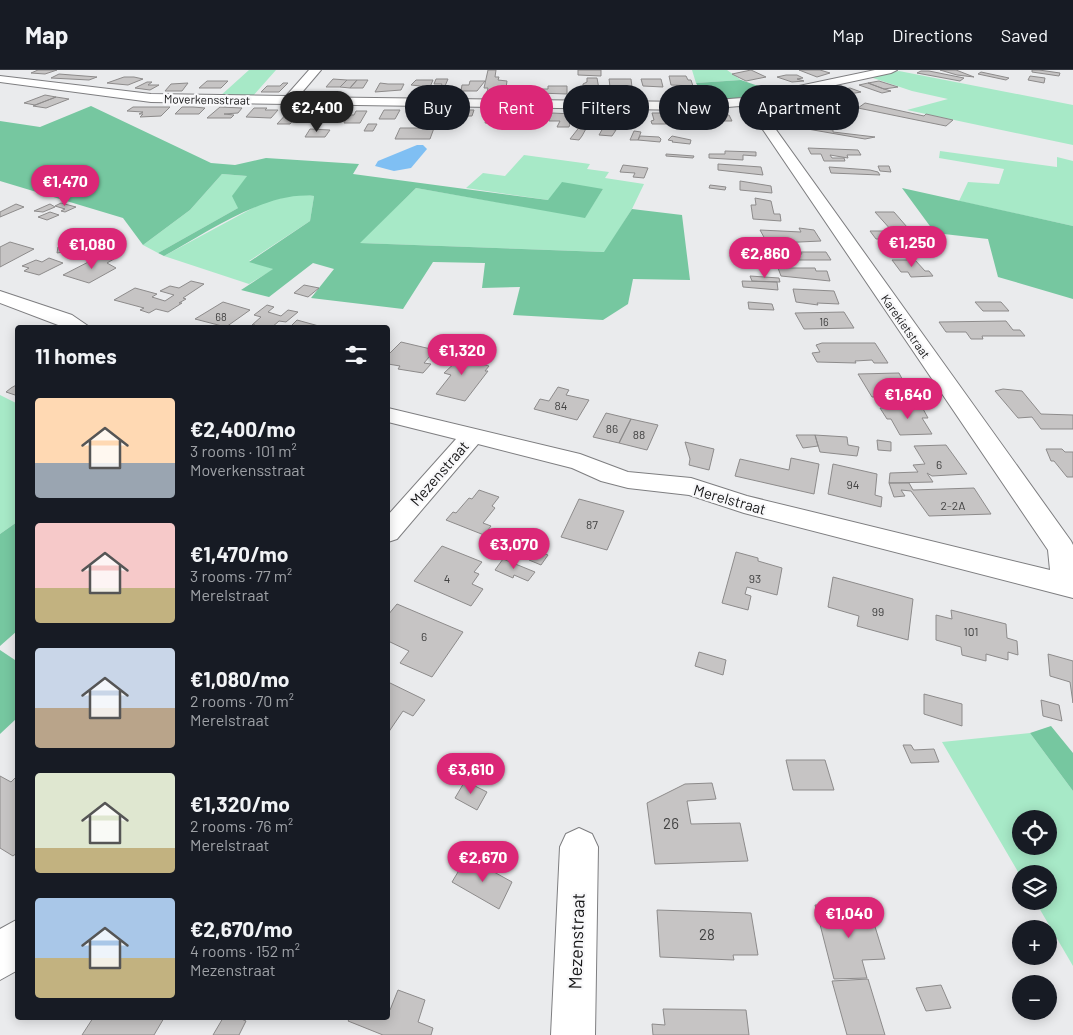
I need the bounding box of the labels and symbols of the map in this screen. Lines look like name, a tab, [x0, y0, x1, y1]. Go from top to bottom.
pin: €2,400	[276, 90, 358, 133]
street label: Moverkensstraat	[164, 91, 250, 107]
pin: €1,470	[24, 164, 106, 207]
pin: €1,250	[871, 226, 953, 268]
pin: €1,080	[51, 228, 133, 270]
pin: €2,860	[724, 236, 806, 279]
street label: Karekietstraat	[879, 291, 933, 361]
house number: 68	[215, 310, 227, 323]
house number: 16	[819, 315, 829, 328]
pin: €1,320	[421, 334, 503, 376]
pin: €1,640	[867, 378, 949, 420]
house number: 84	[555, 398, 567, 412]
house number: 86	[606, 421, 618, 435]
house number: 88	[633, 427, 645, 441]
street label: Mezenstraat	[406, 437, 472, 509]
house number: 6	[936, 457, 942, 471]
house number: 94	[847, 477, 859, 491]
street label: Merelstraat	[692, 480, 768, 518]
house number: 2-2A	[941, 498, 965, 512]
house number: 87	[586, 517, 598, 531]
pin: €3,070	[473, 528, 555, 570]
house number: 4	[444, 571, 450, 585]
house number: 93	[749, 571, 761, 585]
house number: 99	[872, 604, 884, 618]
house number: 101	[964, 624, 978, 638]
house number: 6	[421, 629, 427, 643]
pin: €3,610	[430, 752, 512, 795]
house number: 26	[663, 814, 679, 832]
pin: €2,670	[442, 840, 524, 883]
street label: Mezenstraat	[563, 892, 589, 990]
pin: €1,040	[808, 896, 890, 939]
house number: 28	[699, 925, 715, 943]

